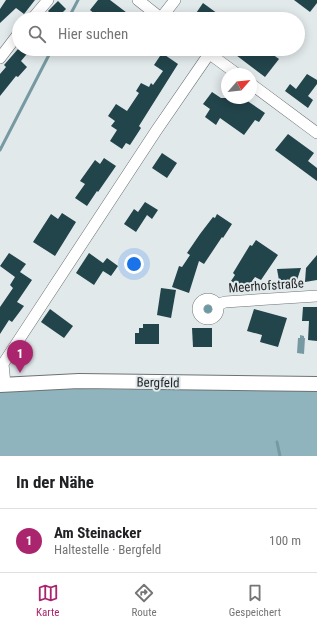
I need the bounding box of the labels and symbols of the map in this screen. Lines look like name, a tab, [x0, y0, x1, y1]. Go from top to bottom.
north arrow	[221, 68, 257, 104]
your location	[124, 254, 144, 274]
street label: Meerhofstraße	[228, 275, 304, 296]
pin: 1	[7, 340, 33, 373]
street label: Bergfeld	[136, 375, 180, 390]

